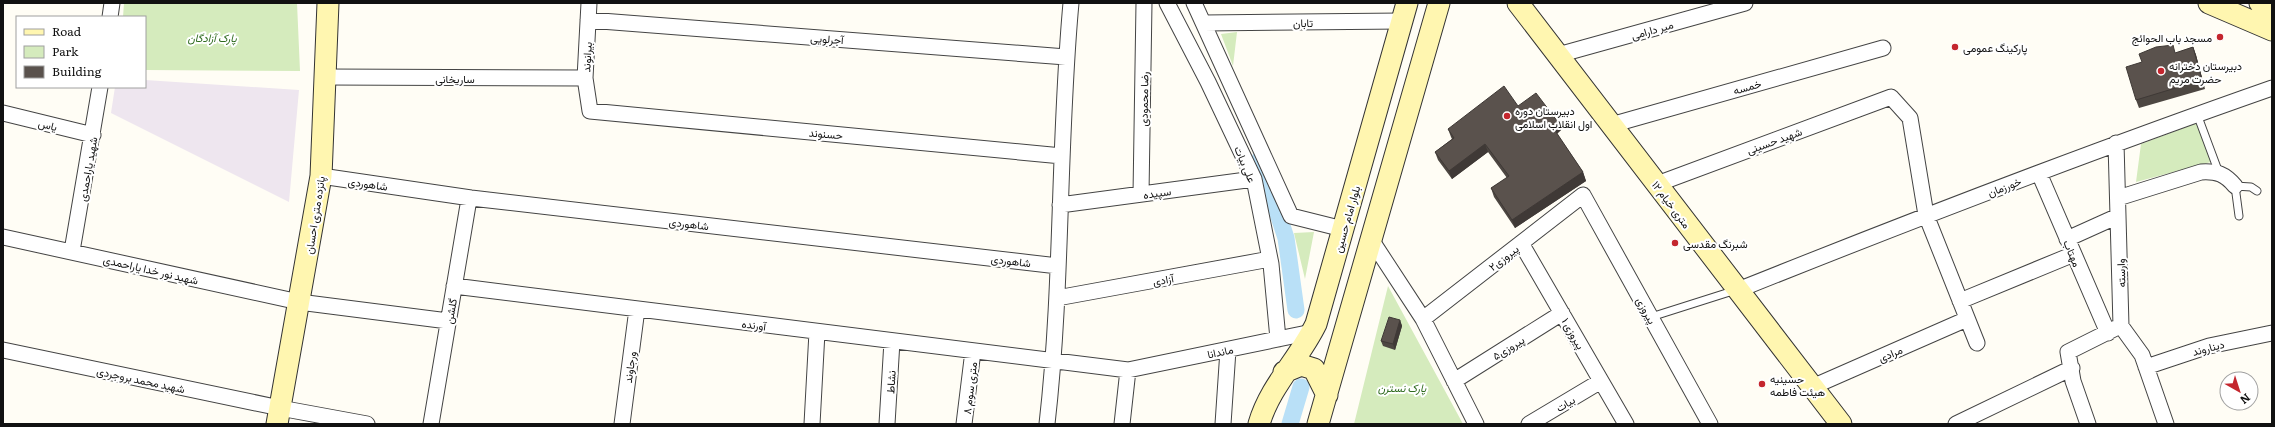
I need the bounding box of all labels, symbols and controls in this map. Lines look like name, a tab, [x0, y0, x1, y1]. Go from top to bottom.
street label: تابان	[1293, 14, 1314, 30]
street label: میر دارامی	[1629, 15, 1675, 43]
legend	[16, 16, 146, 88]
text: Road	[52, 22, 82, 40]
park label: پارک آزادگان	[187, 29, 237, 46]
street label: آجرلویی	[810, 29, 846, 47]
place label: مسجد باب الحوائج	[2132, 29, 2212, 46]
marker: مسجد باب الحوائج	[2215, 32, 2225, 42]
place label: پارکینگ عمومی	[1963, 39, 2027, 56]
street label: بیرانوند	[577, 41, 595, 73]
text: Park	[52, 42, 79, 60]
marker: پارکینگ عمومی	[1950, 42, 1960, 52]
place label: دبیرستان دخترانه حضرت مریم	[2169, 57, 2242, 87]
text: Building	[52, 62, 102, 80]
marker: دبیرستان دخترانه حضرت مریم	[2156, 66, 2166, 76]
street label: ساریخانی	[435, 70, 475, 86]
street label: رضا محمودی	[1135, 71, 1151, 127]
street label: خمسه	[1731, 74, 1763, 98]
place label: دبیرستان دوره اول انقلاب اسلامی	[1515, 102, 1592, 131]
marker: دبیرستان دوره اول انقلاب اسلامی	[1502, 111, 1512, 121]
street label: یاس	[37, 114, 59, 134]
street label: شهید حسینی	[1744, 123, 1804, 157]
street label: حسنوند	[808, 124, 844, 142]
street label: شهید یاراحمدی	[73, 135, 101, 203]
street label: علی بیات	[1231, 143, 1261, 185]
street label: شاهوردی	[347, 172, 389, 194]
street label: خورزمان	[1985, 172, 2023, 200]
street label: پانزده متری احسان	[300, 175, 329, 255]
street label: ۱۲ متری خیام	[1648, 177, 1695, 232]
street label: سپیده	[1142, 182, 1172, 203]
street label: بلوار امام حسین	[1329, 184, 1364, 255]
street label: شاهوردی	[668, 213, 710, 233]
place label: شبرنگ مقدسی	[1683, 235, 1748, 251]
street label: مهتاب	[2060, 237, 2086, 269]
marker: شبرنگ مقدسی	[1670, 238, 1680, 248]
street label: پیروزی۲	[1485, 240, 1522, 275]
street label: شهید نور خدا یاراحمدی	[102, 250, 201, 288]
street label: شاهوردی	[990, 250, 1032, 270]
street label: وارسته	[2111, 258, 2129, 288]
street label: آزادی	[1151, 269, 1176, 289]
street label: پیروزی	[1632, 294, 1661, 327]
street label: گلشن	[440, 297, 460, 325]
street label: پیروزی ۱	[1558, 314, 1590, 352]
street label: آورنده	[741, 315, 769, 334]
street label: پیروزی۵	[1489, 331, 1528, 364]
street label: دیناروند	[2190, 335, 2226, 359]
street label: ماندانا	[1205, 340, 1235, 362]
street label: مرادی	[1875, 341, 1905, 365]
street label: ورجاوند	[619, 350, 639, 384]
street label: ۸ متری سوم	[958, 361, 981, 415]
street label: شهید محمد بروجردی	[95, 362, 187, 396]
street label: نشاط	[881, 370, 899, 394]
place label: حسینیه هیئت فاطمه	[1770, 370, 1825, 399]
north arrow	[2219, 371, 2259, 411]
park label: پارک نسترن	[1378, 379, 1427, 396]
marker: حسینیه هیئت فاطمه	[1757, 379, 1767, 389]
text: N	[2237, 390, 2255, 409]
street label: بیات	[1552, 391, 1578, 415]

